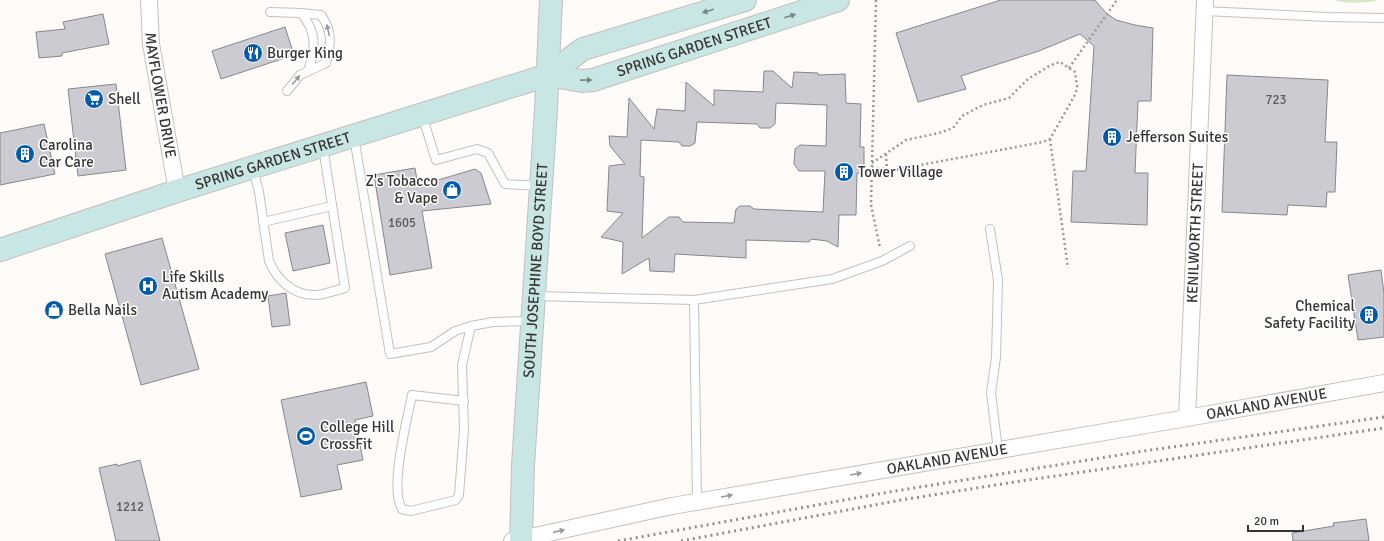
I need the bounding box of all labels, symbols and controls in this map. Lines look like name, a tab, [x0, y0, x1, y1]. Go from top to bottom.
one-way arrow	[702, 8, 714, 14]
one-way arrow	[784, 12, 796, 18]
street label: SPRING GARDEN STREET	[614, 13, 774, 81]
one-way arrow	[325, 24, 331, 36]
street label: MAYFLOWER DRIVE	[141, 32, 180, 159]
restaurant icon: Burger King	[242, 42, 264, 64]
place label: Burger King	[267, 44, 343, 62]
one-way arrow	[292, 74, 301, 85]
one-way arrow	[580, 77, 593, 83]
supermarket icon: Shell	[83, 88, 105, 110]
place label: Shell	[108, 90, 141, 108]
house number: 723	[1265, 92, 1287, 108]
building icon: Jefferson Suites	[1101, 126, 1123, 148]
street label: SPRING GARDEN STREET	[193, 128, 353, 194]
place label: Jefferson Suites	[1126, 128, 1229, 146]
place label: Carolina Car Care	[39, 136, 94, 171]
building icon: Carolina Car Care	[14, 143, 36, 165]
building icon: Tower Village	[833, 161, 855, 183]
street label: SOUTH JOSEPHINE BOYD STREET	[520, 162, 552, 378]
street label: KENILWORTH STREET	[1183, 162, 1207, 303]
place label: Tower Village	[858, 163, 943, 181]
place label: Z's Tobacco & Vape	[365, 172, 438, 207]
shop icon: Z's Tobacco & Vape	[441, 179, 463, 201]
house number: 1605	[388, 215, 416, 231]
place label: Life Skills Autism Academy	[162, 268, 268, 303]
hospital icon: Life Skills Autism Academy	[137, 275, 159, 297]
place label: Chemical Safety Facility	[1264, 297, 1355, 332]
shop icon: Bella Nails	[43, 299, 65, 321]
place label: Bella Nails	[68, 301, 137, 319]
building icon: Chemical Safety Facility	[1358, 304, 1380, 326]
street label: OAKLAND AVENUE	[1205, 384, 1328, 423]
place label: College Hill CrossFit	[320, 418, 394, 453]
sports icon: College Hill CrossFit	[295, 425, 317, 447]
street label: OAKLAND AVENUE	[885, 440, 1009, 478]
one-way arrow	[849, 471, 862, 477]
one-way arrow	[721, 493, 733, 499]
house number: 1212	[116, 499, 144, 515]
scale bar	[1248, 507, 1303, 533]
text: 20 m	[1254, 514, 1279, 529]
one-way arrow	[553, 527, 565, 533]

